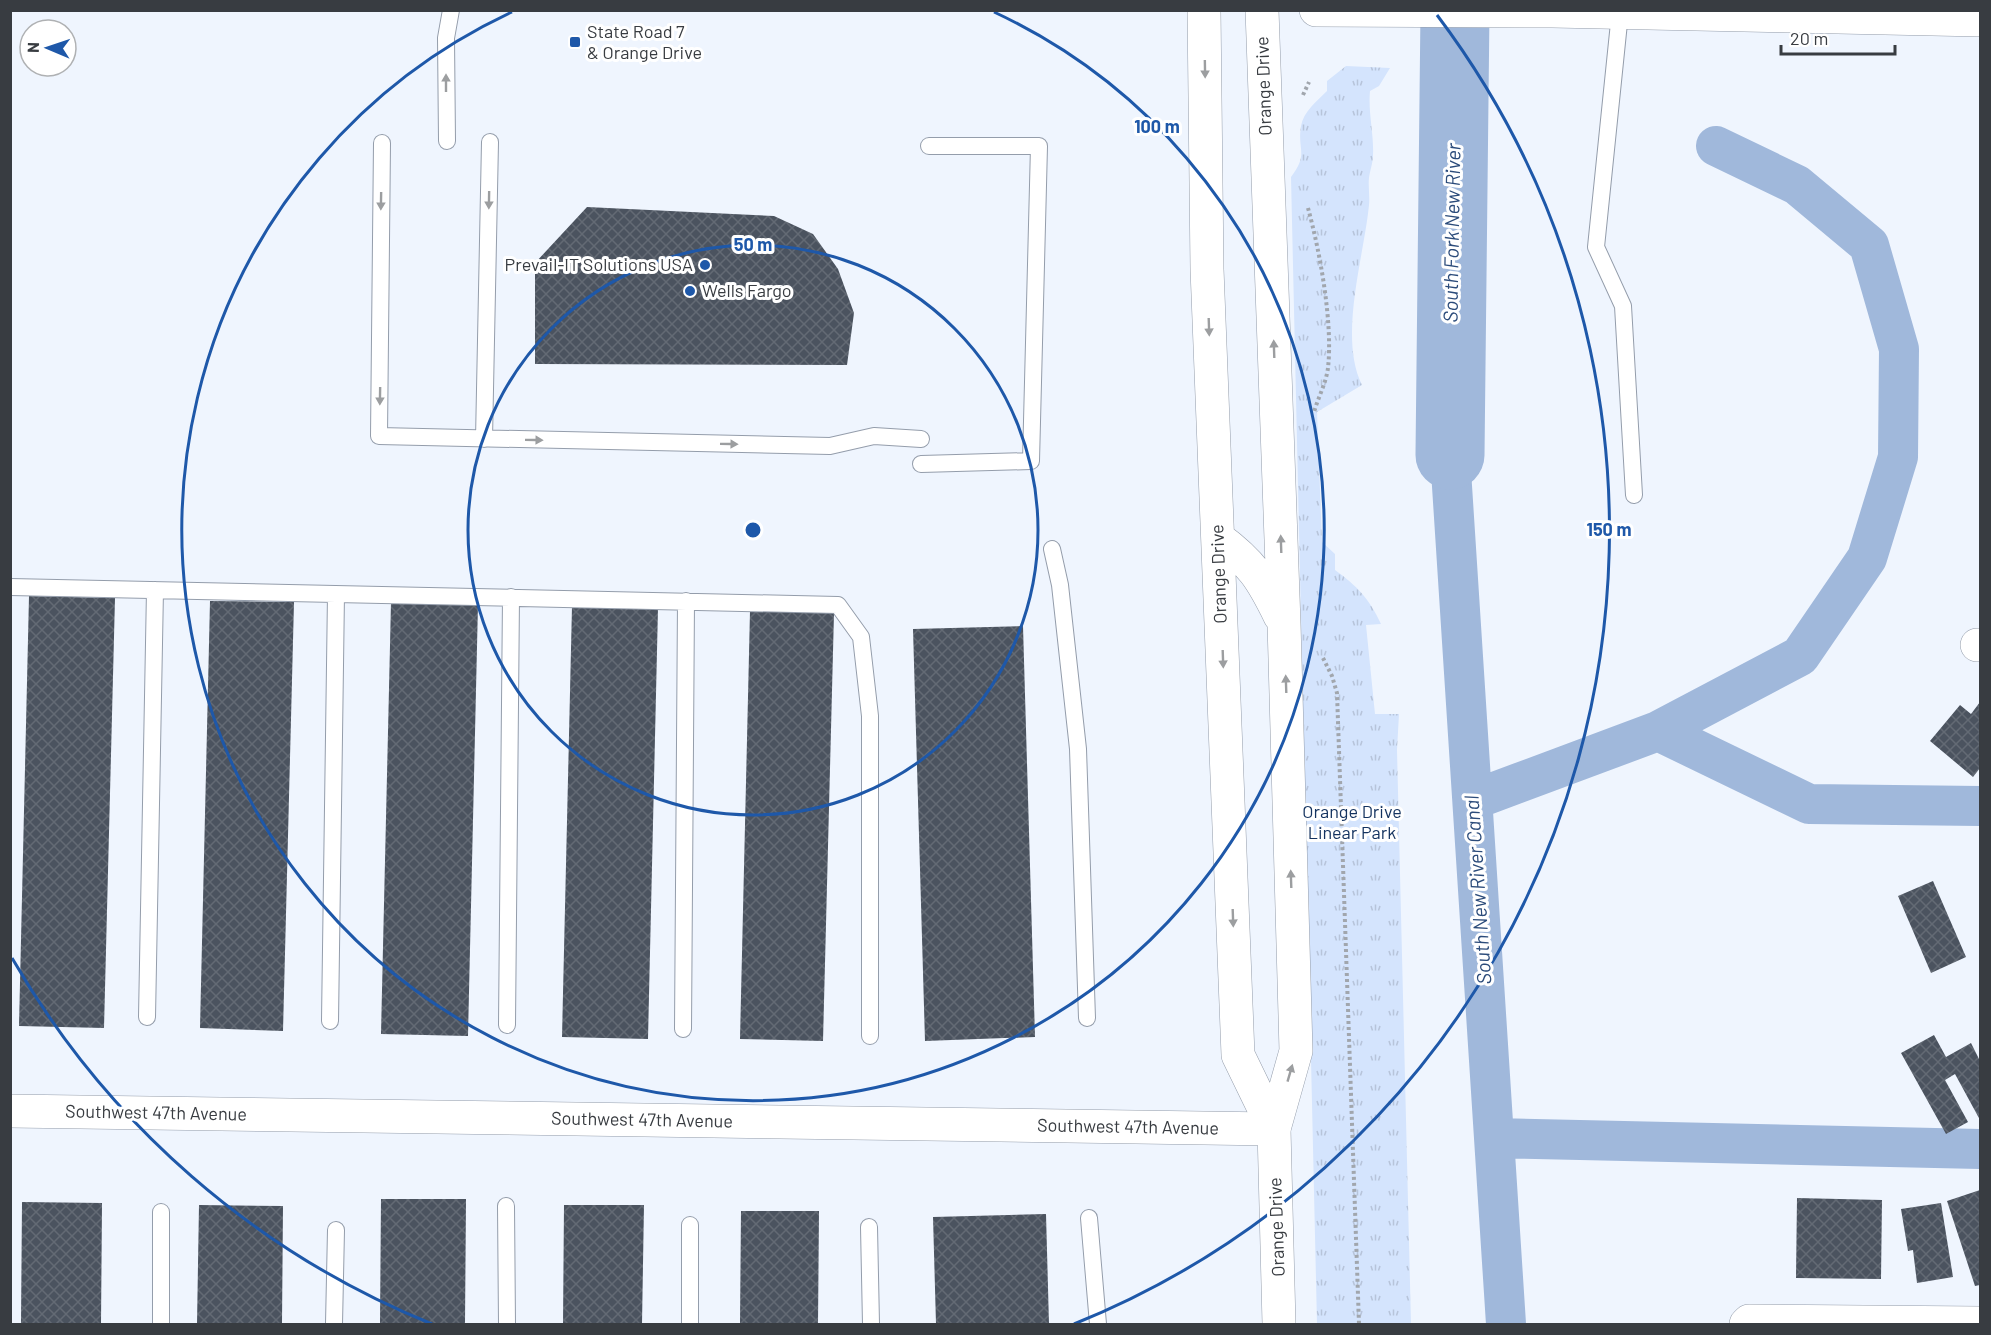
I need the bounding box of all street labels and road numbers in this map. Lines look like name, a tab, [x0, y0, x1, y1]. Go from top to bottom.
street label: Orange Drive	[1250, 36, 1276, 136]
street label: Orange Drive	[1205, 524, 1231, 624]
street label: Southwest 47th Avenue	[65, 1099, 247, 1125]
street label: Southwest 47th Avenue	[551, 1106, 733, 1132]
street label: Southwest 47th Avenue	[1037, 1113, 1219, 1139]
street label: Orange Drive	[1263, 1177, 1289, 1277]

